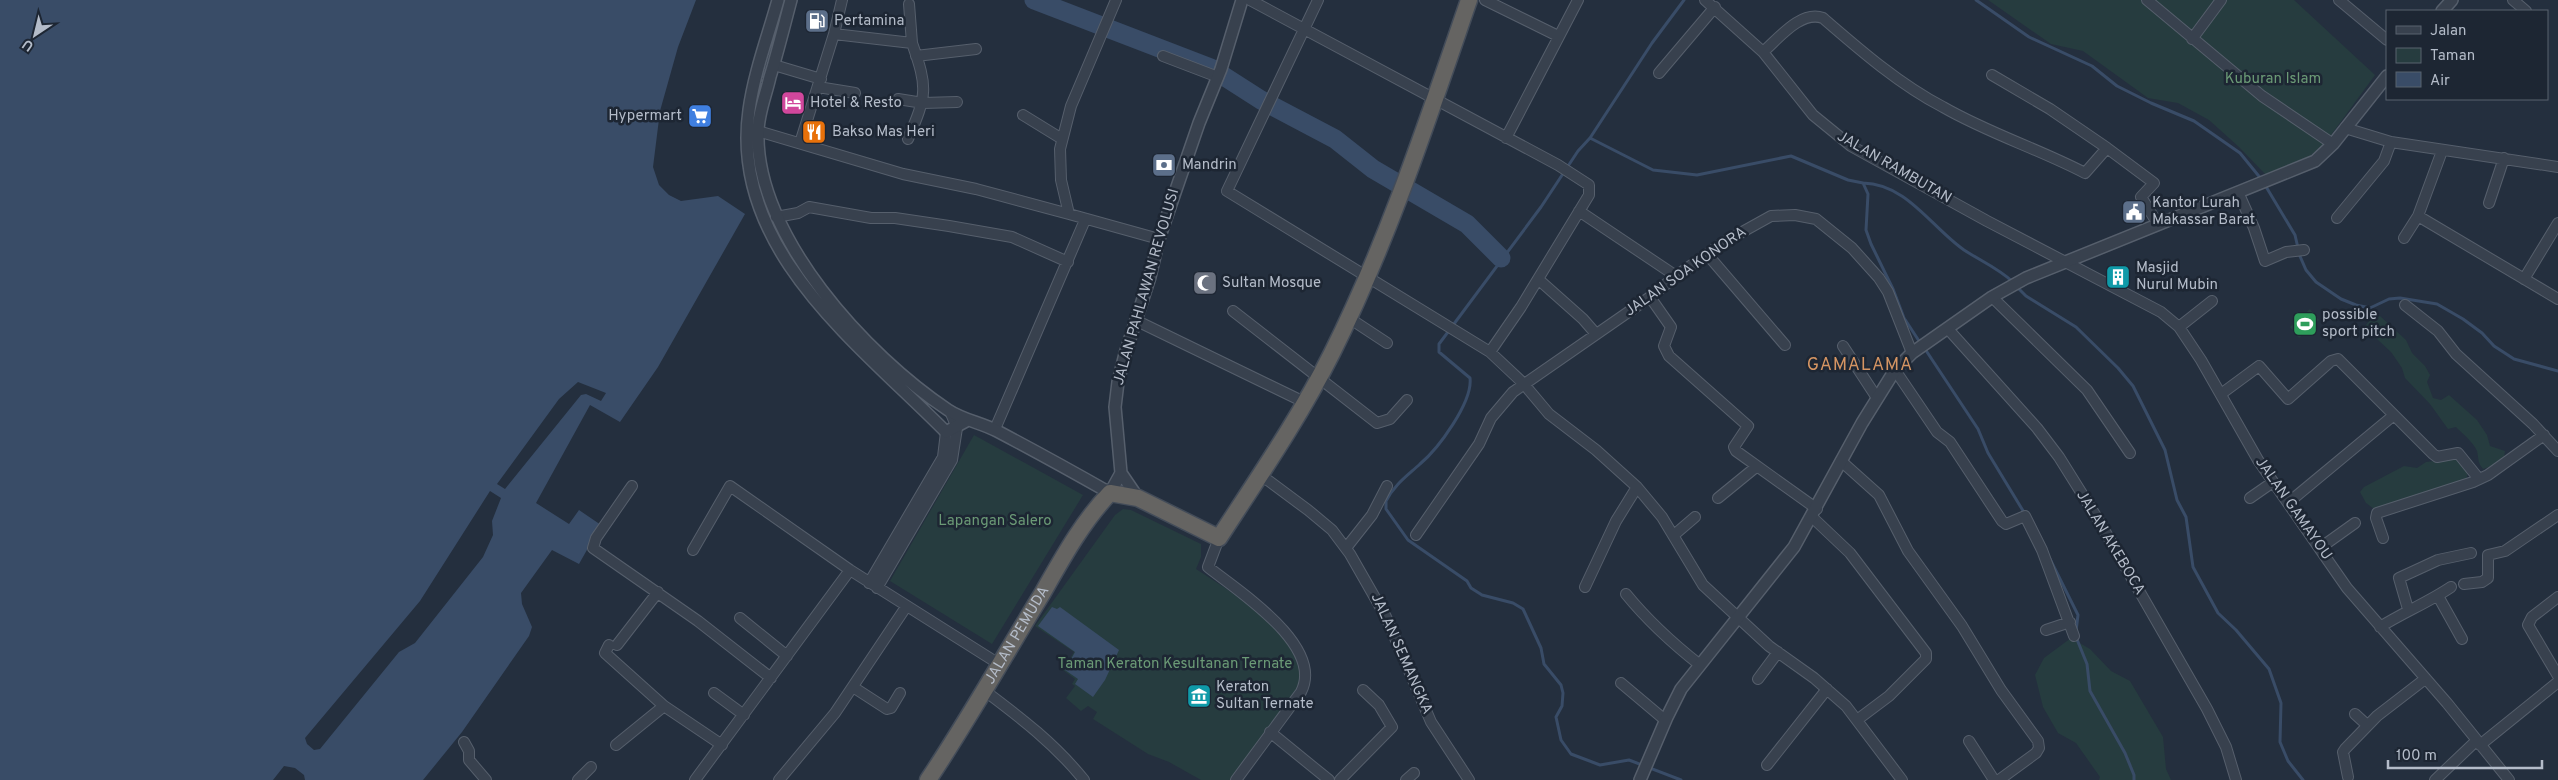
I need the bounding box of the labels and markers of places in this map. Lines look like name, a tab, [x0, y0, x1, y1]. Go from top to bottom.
fuel station icon: Pertamina	[804, 8, 830, 34]
place label: Pertamina	[834, 12, 904, 31]
hotel icon: Hotel & Resto	[780, 90, 806, 116]
place label: Hotel & Resto	[810, 94, 902, 113]
supermarket icon: Hypermart	[687, 103, 713, 129]
place label: Hypermart	[608, 107, 682, 126]
restaurant icon: Bakso Mas Heri	[801, 119, 827, 145]
place label: Bakso Mas Heri	[832, 123, 935, 142]
bank icon: Mandrin	[1151, 152, 1177, 178]
place label: Mandrin	[1182, 156, 1237, 175]
place label: Kantor Lurah Makassar Barat	[2152, 194, 2255, 230]
public building icon: Kantor Lurah Makassar Barat	[2121, 199, 2147, 225]
place label: Masjid Nurul Mubin	[2136, 259, 2218, 295]
building icon: Masjid Nurul Mubin	[2105, 264, 2131, 290]
mosque icon: Sultan Mosque	[1192, 270, 1218, 296]
place label: Sultan Mosque	[1222, 274, 1321, 293]
place label: possible sport pitch	[2322, 306, 2395, 342]
sports icon: possible sport pitch	[2292, 311, 2318, 337]
place label: Keraton Sultan Ternate	[1216, 678, 1313, 714]
museum icon: Keraton Sultan Ternate	[1186, 683, 1212, 709]

